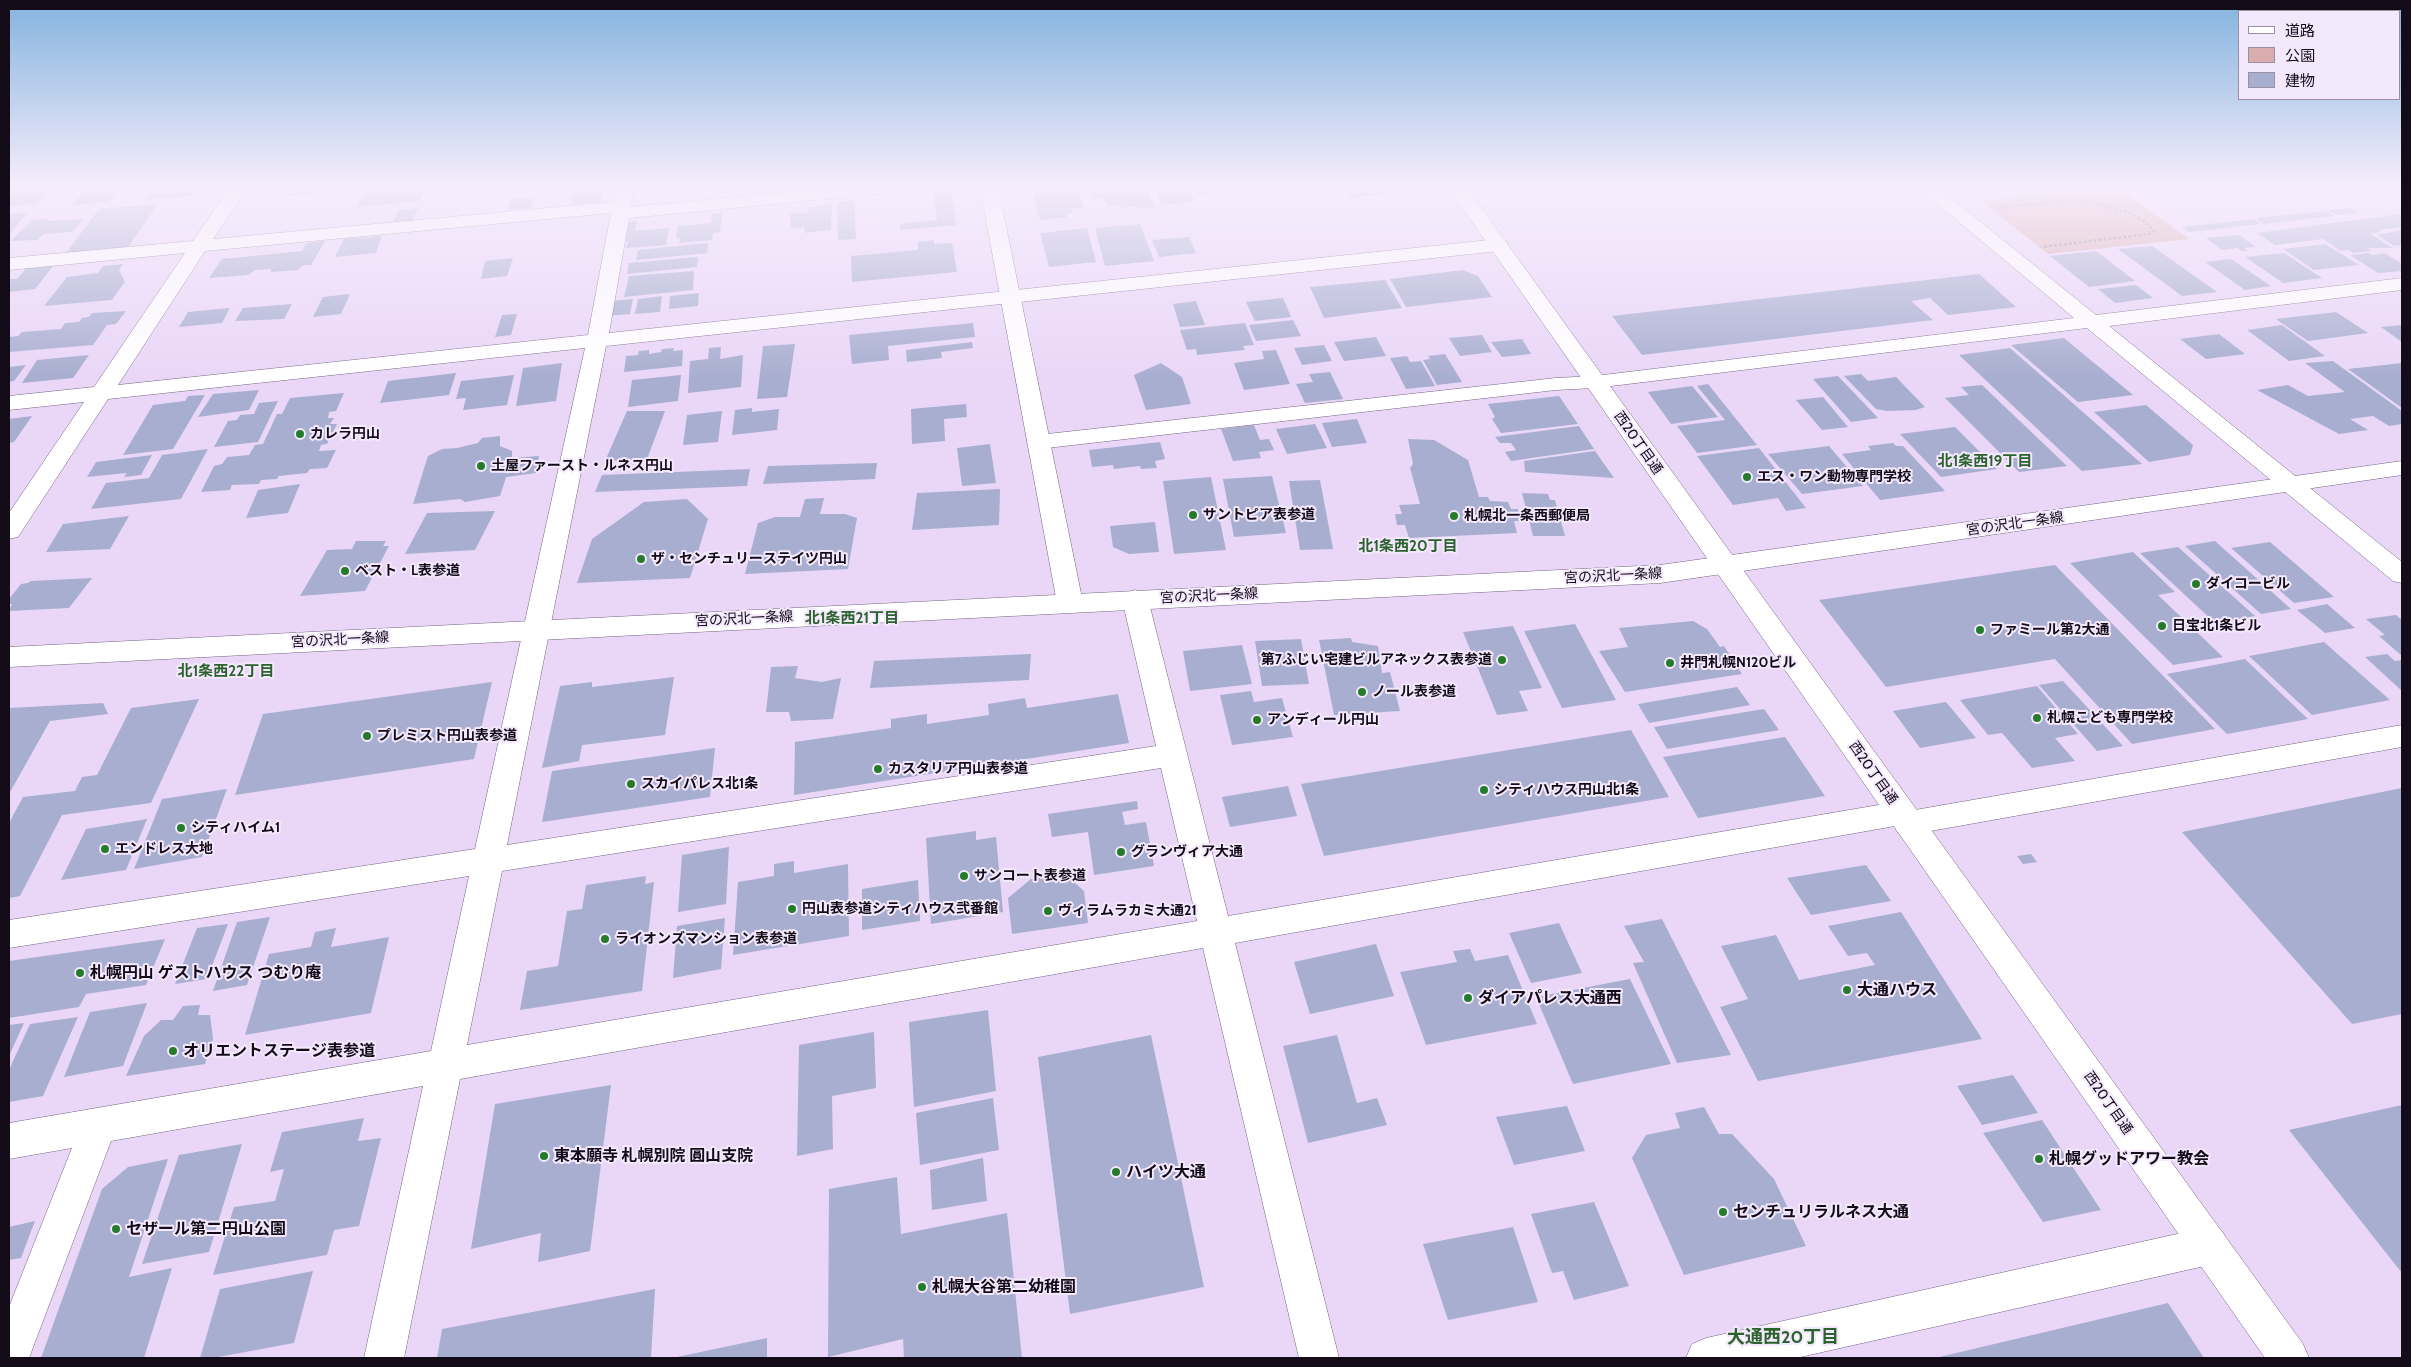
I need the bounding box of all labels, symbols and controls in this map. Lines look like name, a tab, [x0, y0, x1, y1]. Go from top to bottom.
legend	[2238, 10, 2401, 100]
text: 道路	[2285, 22, 2315, 40]
text: 公園	[2285, 47, 2315, 65]
text: 建物	[2285, 72, 2315, 90]
street label: 西20丁目通	[1610, 408, 1666, 478]
place label: カレラ円山	[310, 426, 380, 442]
marker: カレラ円山	[294, 428, 306, 440]
district label: 北1条西19丁目	[1938, 453, 2032, 471]
place label: 土屋ファースト・ルネス円山	[491, 458, 673, 474]
marker: 土屋ファースト・ルネス円山	[475, 460, 487, 472]
place label: エス・ワン動物専門学校	[1757, 469, 1911, 485]
marker: エス・ワン動物専門学校	[1741, 471, 1753, 483]
place label: サントピア表参道	[1203, 507, 1315, 523]
place label: 札幌北一条西郵便局	[1464, 508, 1590, 524]
marker: サントピア表参道	[1187, 509, 1199, 521]
street label: 宮の沢北一条線	[1965, 509, 2065, 539]
marker: 札幌北一条西郵便局	[1448, 510, 1460, 522]
district label: 北1条西20丁目	[1358, 538, 1458, 556]
place label: ザ・センチュリーステイツ円山	[651, 551, 847, 567]
marker: ザ・センチュリーステイツ円山	[635, 553, 647, 565]
place label: ベスト・L表参道	[355, 563, 460, 579]
marker: ベスト・L表参道	[339, 565, 351, 577]
street label: 宮の沢北一条線	[1564, 565, 1662, 587]
place label: ダイコービル	[2206, 576, 2290, 592]
marker: ダイコービル	[2190, 578, 2202, 590]
street label: 宮の沢北一条線	[1160, 585, 1258, 607]
street label: 宮の沢北一条線	[695, 608, 793, 630]
district label: 北1条西21丁目	[805, 610, 899, 628]
place label: 日宝北1条ビル	[2172, 618, 2261, 634]
marker: 日宝北1条ビル	[2156, 620, 2168, 632]
place label: ファミール第2大通	[1990, 622, 2109, 638]
marker: ファミール第2大通	[1974, 624, 1986, 636]
street label: 宮の沢北一条線	[291, 629, 389, 651]
place label: 第7ふじい宅建ビルアネックス表参道	[1261, 652, 1492, 668]
marker: 第7ふじい宅建ビルアネックス表参道	[1496, 654, 1508, 666]
place label: 井門札幌N120ビル	[1680, 655, 1796, 671]
marker: 井門札幌N120ビル	[1664, 657, 1676, 669]
district label: 北1条西22丁目	[178, 663, 274, 681]
place label: ノール表参道	[1372, 684, 1456, 700]
marker: ノール表参道	[1356, 686, 1368, 698]
place label: 札幌こども専門学校	[2047, 710, 2173, 726]
place label: アンディール円山	[1267, 712, 1379, 728]
marker: 札幌こども専門学校	[2031, 712, 2043, 724]
marker: アンディール円山	[1251, 714, 1263, 726]
place label: プレミスト円山表参道	[377, 728, 517, 744]
marker: プレミスト円山表参道	[361, 730, 373, 742]
street label: 西20丁目通	[1845, 738, 1901, 808]
place label: カスタリア円山表参道	[888, 761, 1028, 777]
marker: カスタリア円山表参道	[872, 763, 884, 775]
place label: スカイパレス北1条	[641, 776, 758, 792]
marker: スカイパレス北1条	[625, 778, 637, 790]
place label: シティハウス円山北1条	[1494, 782, 1639, 798]
marker: シティハウス円山北1条	[1478, 784, 1490, 796]
place label: シティハイム1	[191, 820, 280, 836]
marker: シティハイム1	[175, 822, 187, 834]
place label: エンドレス大地	[115, 841, 213, 857]
marker: エンドレス大地	[99, 843, 111, 855]
place label: グランヴィア大通	[1131, 844, 1243, 860]
marker: グランヴィア大通	[1115, 846, 1127, 858]
place label: サンコート表参道	[974, 868, 1086, 884]
marker: サンコート表参道	[958, 870, 970, 882]
place label: 円山表参道シティハウス弐番館	[802, 901, 998, 917]
marker: 円山表参道シティハウス弐番館	[786, 903, 798, 915]
place label: ヴィラムラカミ大通21	[1058, 903, 1197, 919]
marker: ヴィラムラカミ大通21	[1042, 905, 1054, 917]
place label: ライオンズマンション表参道	[615, 931, 797, 947]
marker: ライオンズマンション表参道	[599, 933, 611, 945]
place label: 札幌円山 ゲストハウス つむり庵	[90, 963, 321, 983]
marker: 札幌円山 ゲストハウス つむり庵	[74, 967, 86, 979]
place label: 大通ハウス	[1857, 980, 1937, 1000]
marker: 大通ハウス	[1841, 984, 1853, 996]
place label: ダイアパレス大通西	[1478, 988, 1622, 1008]
marker: ダイアパレス大通西	[1462, 992, 1474, 1004]
place label: オリエントステージ表参道	[183, 1041, 375, 1061]
marker: オリエントステージ表参道	[167, 1045, 179, 1057]
street label: 西20丁目通	[2080, 1068, 2136, 1138]
place label: 東本願寺 札幌別院 圓山支院	[554, 1146, 753, 1166]
place label: 札幌グッドアワー教会	[2049, 1149, 2209, 1169]
marker: 東本願寺 札幌別院 圓山支院	[538, 1150, 550, 1162]
marker: 札幌グッドアワー教会	[2033, 1153, 2045, 1165]
place label: ハイツ大通	[1126, 1162, 1206, 1182]
marker: ハイツ大通	[1110, 1166, 1122, 1178]
place label: センチュリラルネス大通	[1733, 1202, 1909, 1222]
marker: センチュリラルネス大通	[1717, 1206, 1729, 1218]
place label: セザール第二円山公園	[126, 1219, 286, 1239]
marker: セザール第二円山公園	[110, 1223, 122, 1235]
place label: 札幌大谷第二幼稚園	[932, 1277, 1076, 1297]
marker: 札幌大谷第二幼稚園	[916, 1281, 928, 1293]
district label: 大通西20丁目	[1727, 1327, 1839, 1349]

